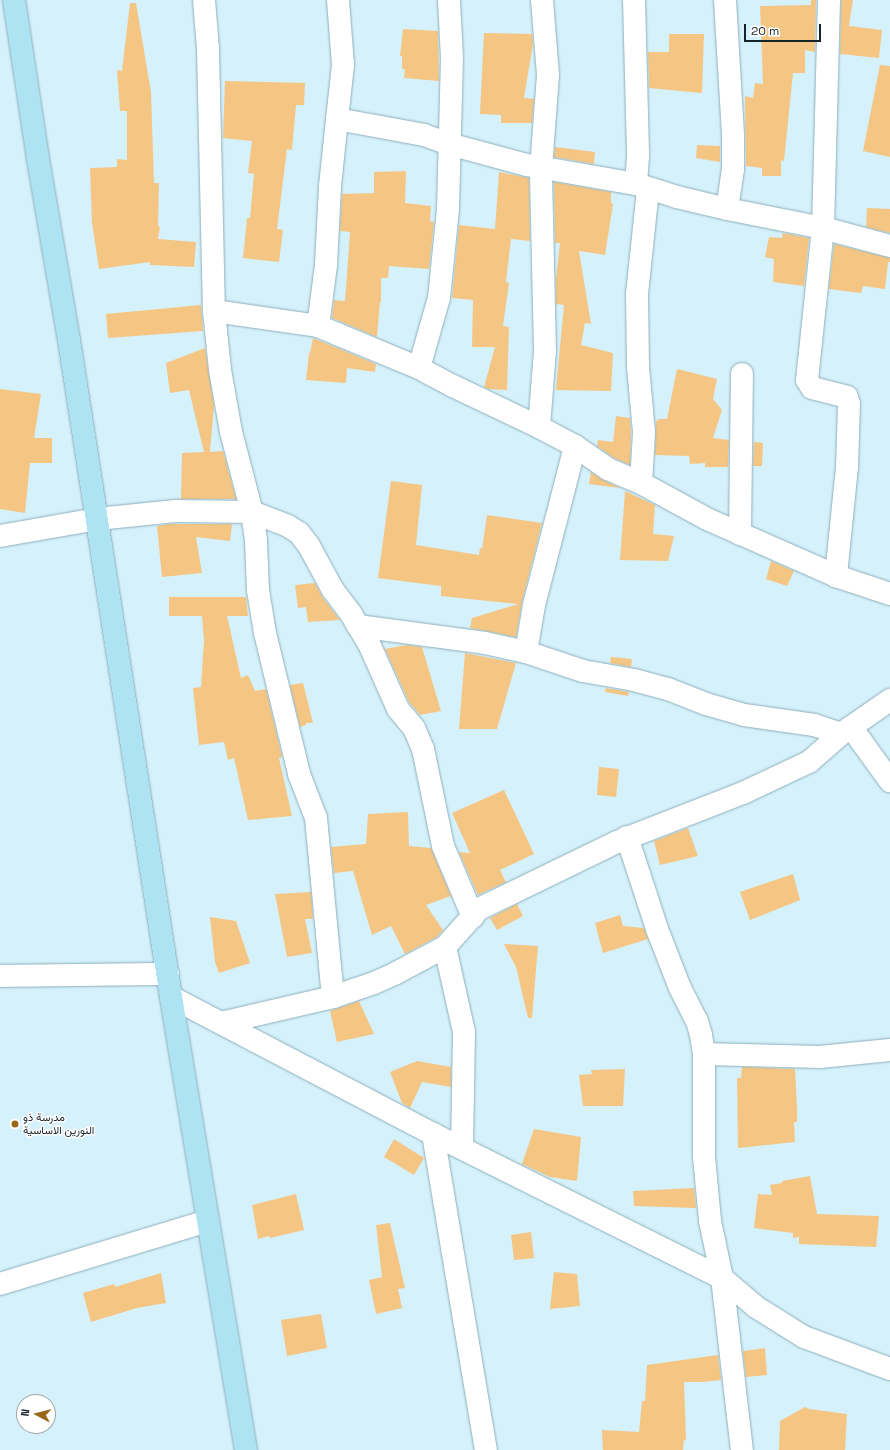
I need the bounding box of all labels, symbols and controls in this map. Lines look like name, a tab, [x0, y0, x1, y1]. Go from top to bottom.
scale bar	[746, 16, 823, 42]
text: 20 m	[751, 23, 779, 39]
place label: مدرسة ذو النورين الاساسية	[23, 1111, 94, 1137]
marker: مدرسة ذو النورين الاساسية	[10, 1119, 20, 1129]
north arrow	[16, 1394, 56, 1434]
text: N	[18, 1408, 32, 1417]

